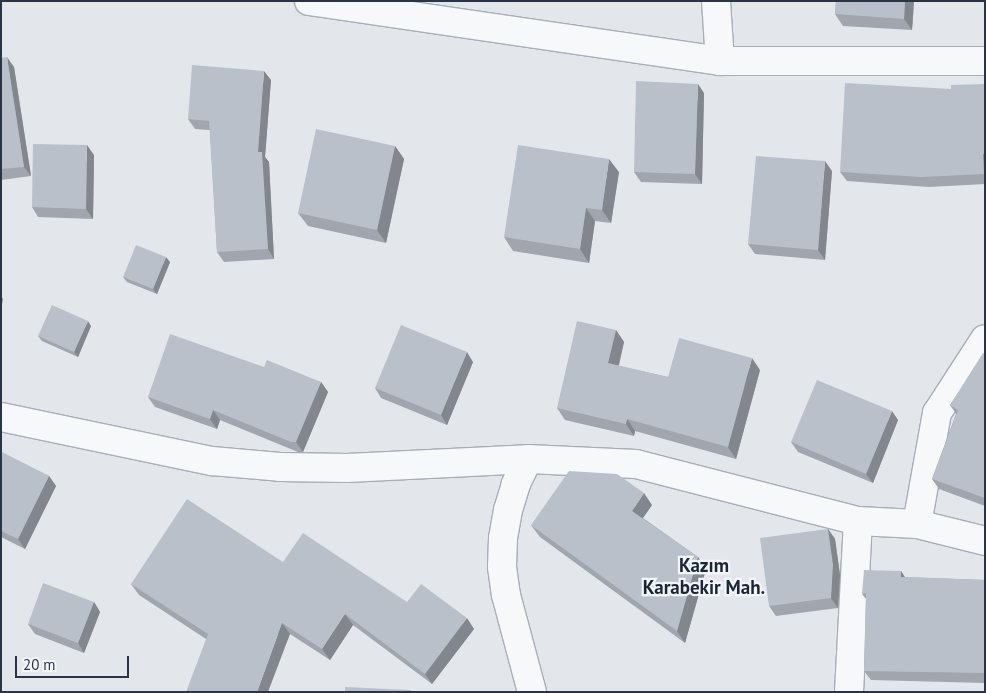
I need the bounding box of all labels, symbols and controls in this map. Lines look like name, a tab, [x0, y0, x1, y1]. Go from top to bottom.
district label: Kazım Karabekir Mah.	[643, 555, 765, 599]
scale bar	[18, 646, 131, 678]
text: 20 m	[23, 655, 56, 674]

